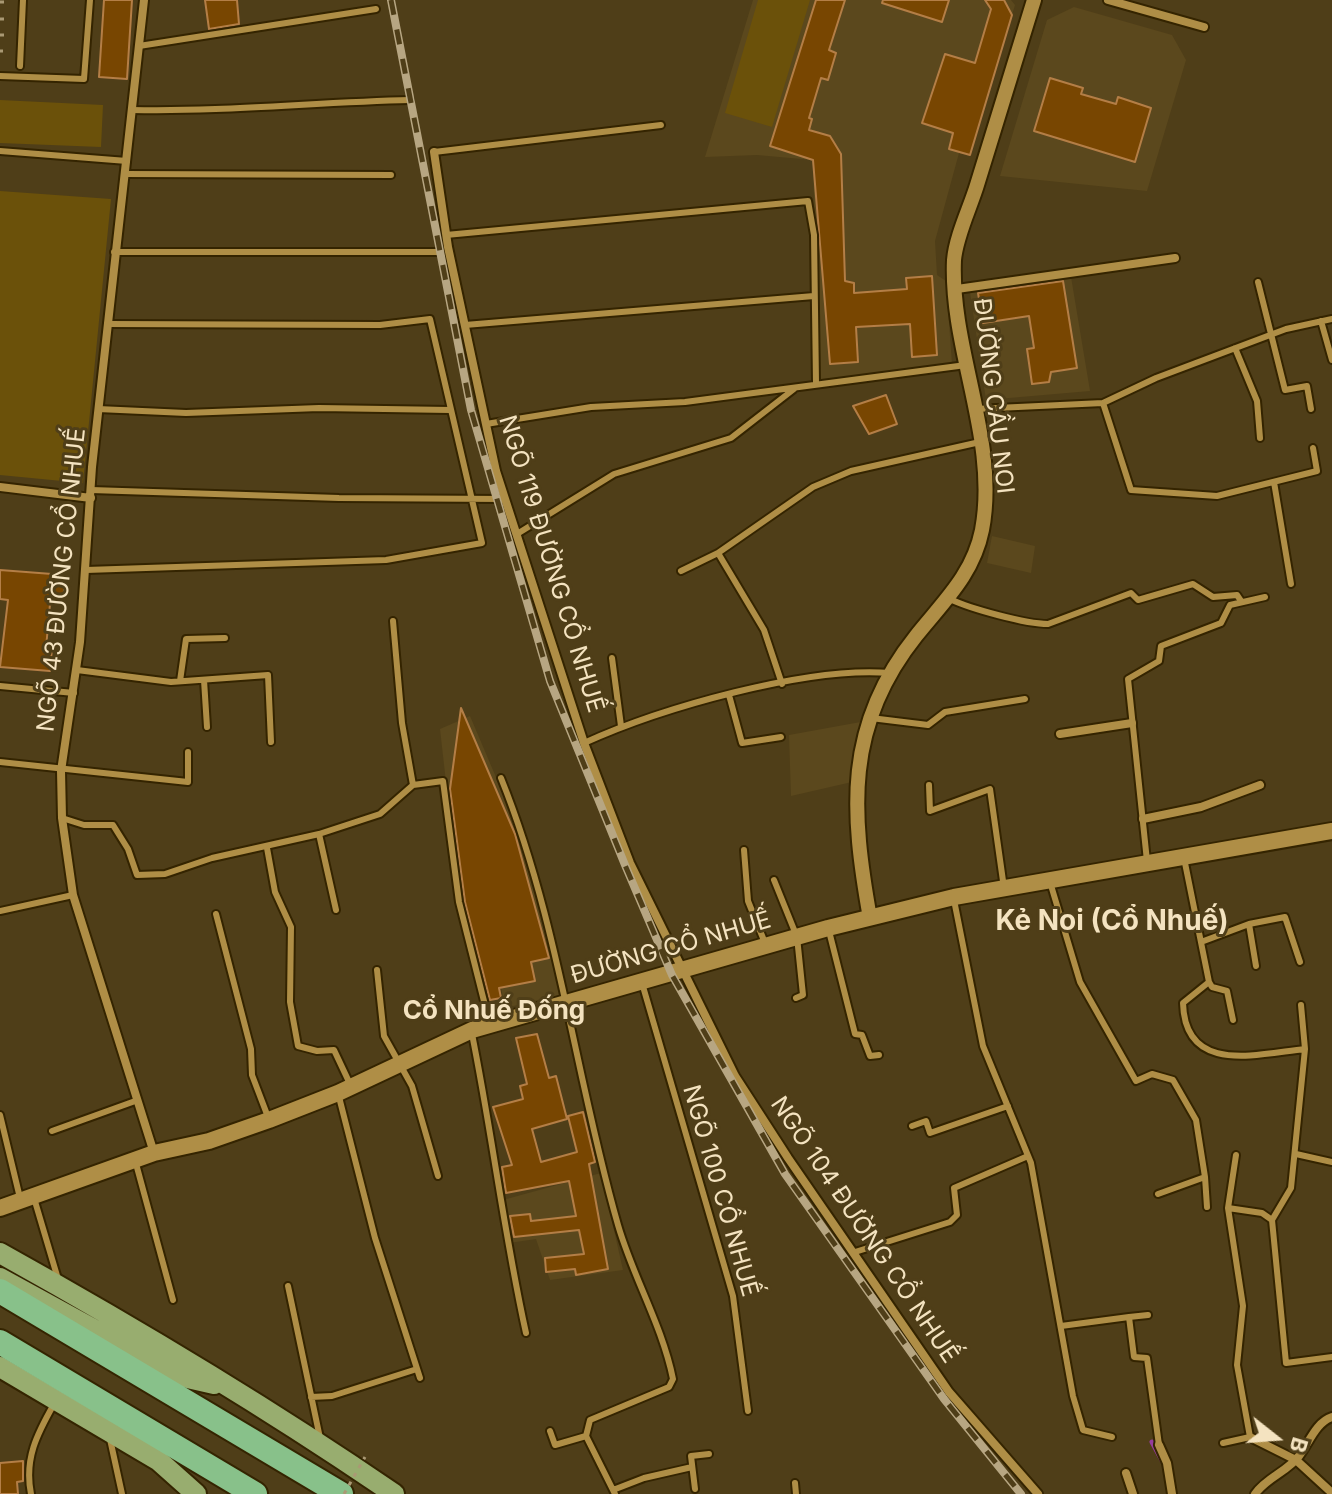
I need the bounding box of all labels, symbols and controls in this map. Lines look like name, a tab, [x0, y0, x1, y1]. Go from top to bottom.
street label: ĐƯỜNG CẦU NOI	[967, 297, 1019, 495]
street label: NGÕ 119 ĐƯỜNG CỔ NHUẾ	[492, 412, 610, 716]
street label: NGÕ 43 ĐƯỜNG CỔ NHUẾ	[32, 427, 92, 733]
district label: Kẻ Noi (Cổ Nhuế)	[995, 905, 1229, 939]
street label: ĐƯỜNG CỔ NHUẾ	[568, 906, 774, 990]
district label: Cổ Nhuế Đống	[403, 995, 585, 1027]
street label: NGÕ 100 CỔ NHUẾ	[676, 1082, 764, 1300]
street label: NGÕ 104 ĐƯỜNG CỔ NHUẾ	[764, 1091, 964, 1369]
north arrow	[1236, 1398, 1316, 1478]
text: B	[1284, 1434, 1314, 1456]

